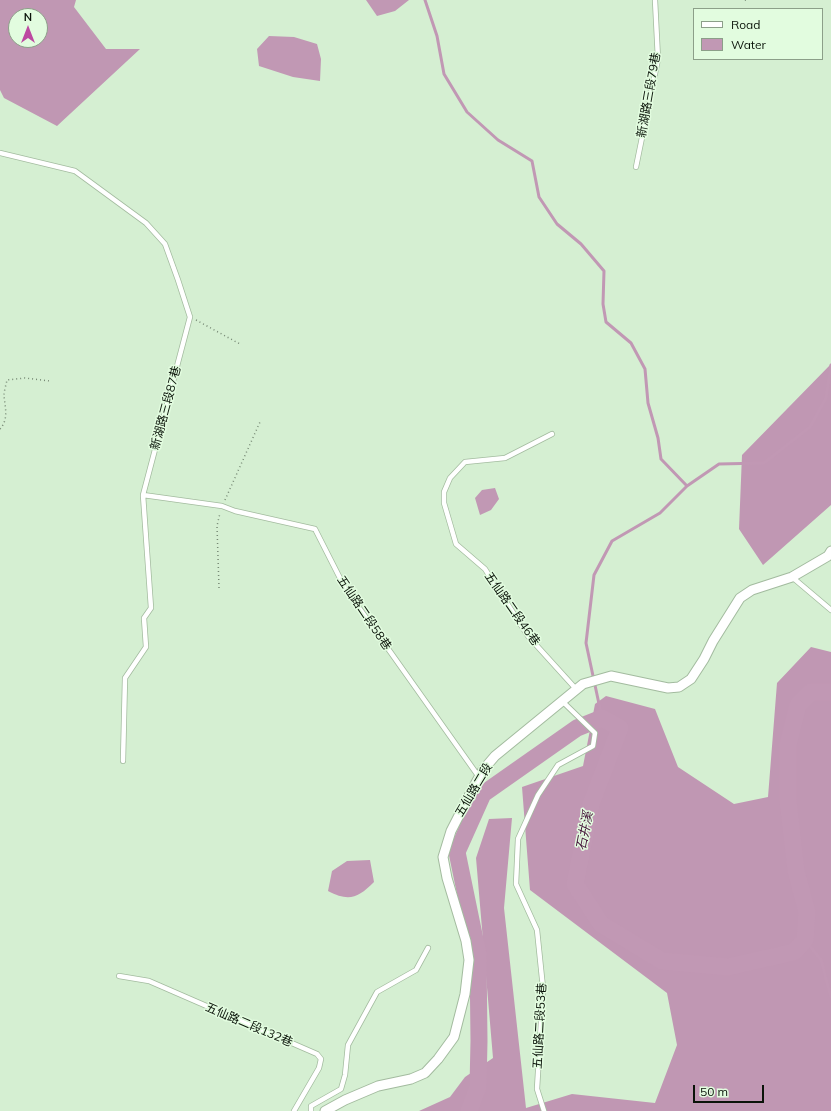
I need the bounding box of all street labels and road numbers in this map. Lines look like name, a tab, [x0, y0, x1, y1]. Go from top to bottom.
street label: 新湖路三段79巷	[634, 51, 664, 139]
street label: 新湖路三段87巷	[148, 364, 184, 452]
street label: 五仙路二段46巷	[481, 569, 543, 649]
street label: 五仙路二段58巷	[334, 573, 394, 653]
street label: 五仙路二段	[452, 761, 496, 819]
street label: 五仙路二段53巷	[531, 982, 549, 1070]
street label: 五仙路二段132巷	[203, 1000, 295, 1050]

